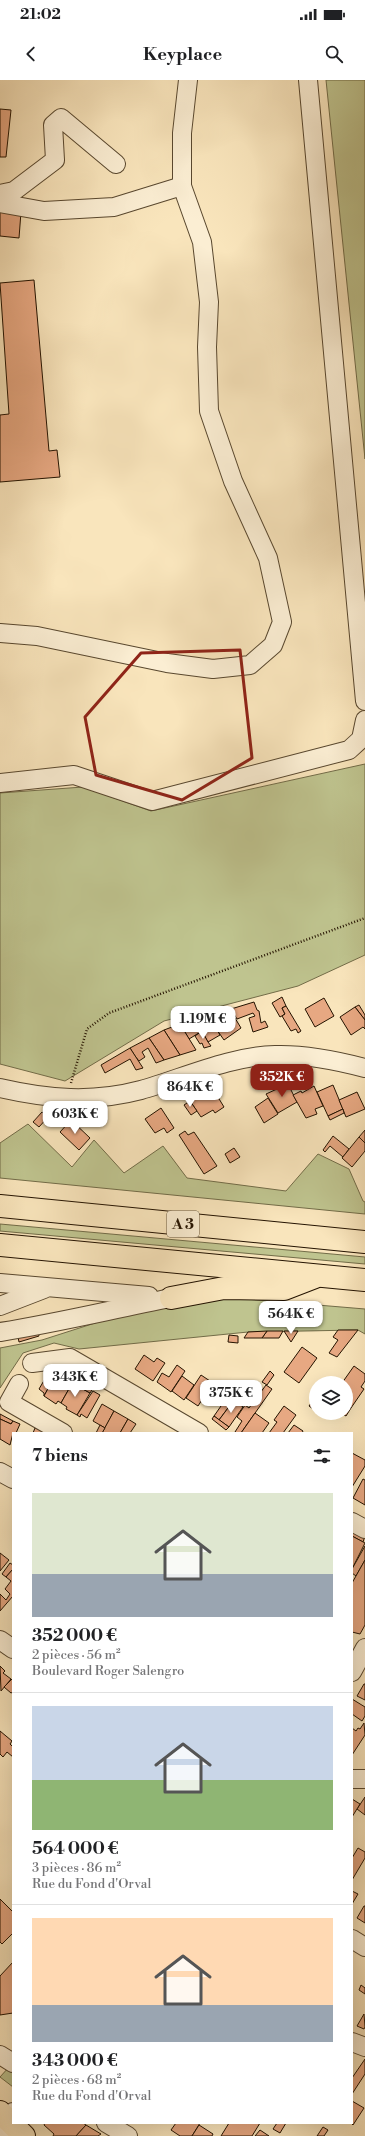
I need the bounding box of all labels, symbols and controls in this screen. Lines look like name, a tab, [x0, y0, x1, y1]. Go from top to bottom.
text: 21:02	[20, 5, 61, 24]
icon: back	[20, 43, 42, 65]
text: Keyplace	[143, 43, 222, 66]
icon: search	[323, 43, 345, 65]
pin: 1.19M €	[166, 1006, 240, 1040]
text: 1.19M €	[180, 1011, 226, 1027]
pin: 352K €	[249, 1064, 315, 1098]
text: 352K €	[259, 1069, 305, 1085]
pin: 864K €	[157, 1074, 223, 1108]
text: 864K €	[167, 1079, 213, 1095]
pin: 603K €	[42, 1101, 108, 1135]
text: 603K €	[52, 1106, 98, 1122]
road number: A 3	[167, 1211, 199, 1237]
pin: 564K €	[258, 1301, 324, 1335]
text: 564K €	[268, 1306, 314, 1322]
pin: 343K €	[42, 1364, 108, 1398]
text: 343K €	[52, 1369, 98, 1385]
map controls	[309, 1376, 353, 1420]
button: layers	[309, 1376, 353, 1420]
pin: 375K €	[198, 1380, 264, 1414]
text: 375K €	[209, 1385, 253, 1401]
text: 7 biens	[32, 1445, 88, 1467]
icon: filters	[311, 1445, 333, 1467]
icon: home	[147, 1519, 219, 1591]
text: 352 000 €	[32, 1625, 117, 1647]
text: 2 pièces · 56 m²	[32, 1647, 120, 1663]
text: Boulevard Roger Salengro	[32, 1663, 184, 1679]
icon: home	[147, 1732, 219, 1804]
text: 564 000 €	[32, 1838, 119, 1860]
text: 3 pièces · 86 m²	[32, 1860, 121, 1876]
text: Rue du Fond d'Orval	[32, 1876, 151, 1892]
icon: home	[147, 1944, 219, 2016]
text: 343 000 €	[32, 2050, 118, 2072]
text: 2 pièces · 68 m²	[32, 2072, 121, 2088]
text: Rue du Fond d'Orval	[32, 2088, 151, 2104]

